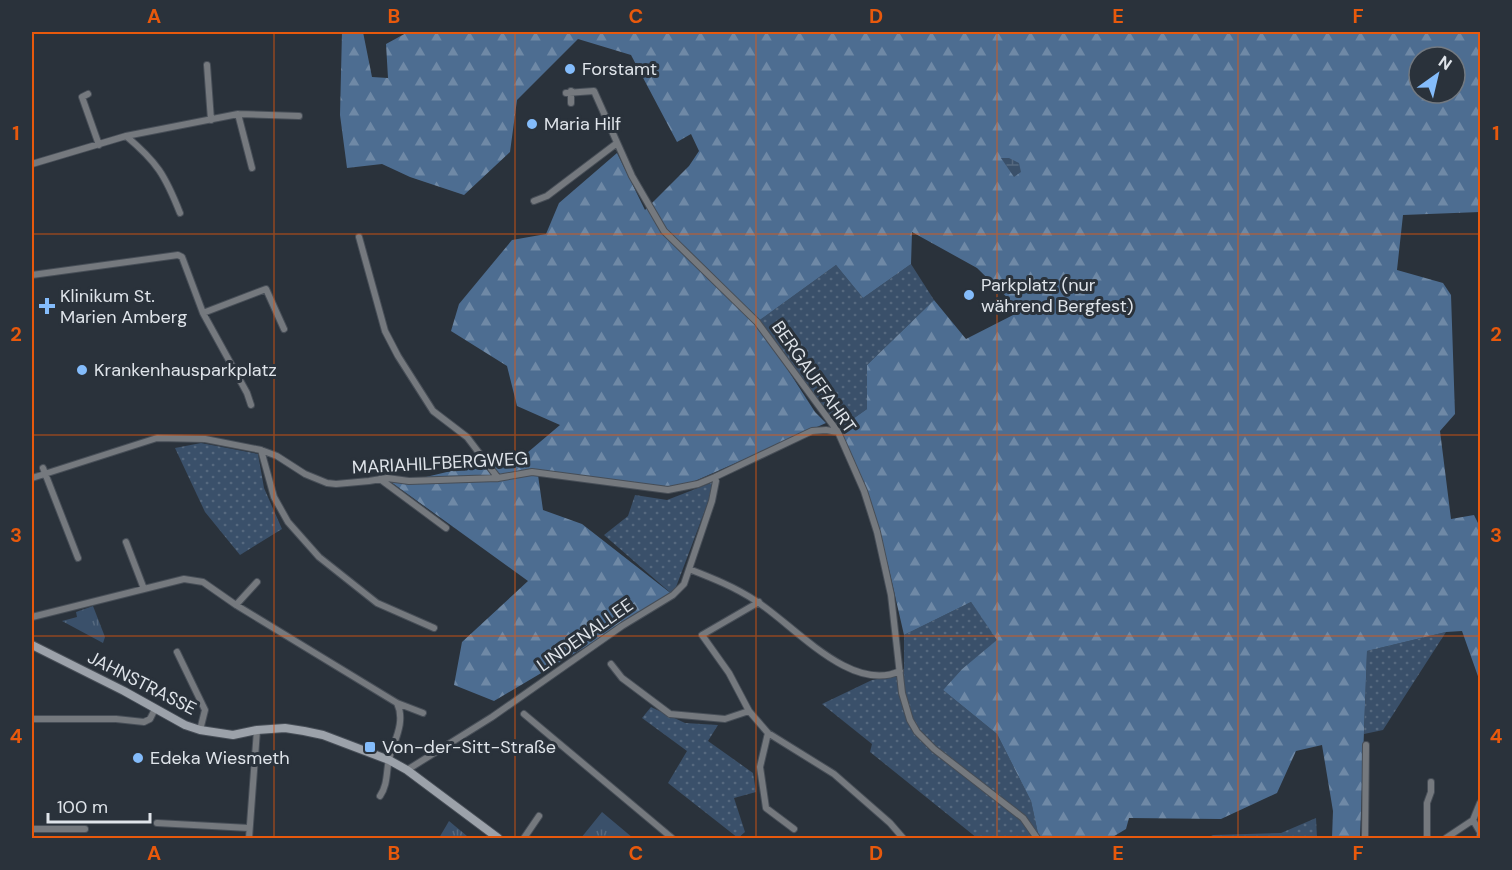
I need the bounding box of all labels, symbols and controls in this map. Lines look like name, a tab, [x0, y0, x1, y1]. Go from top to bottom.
text: A	[147, 3, 161, 29]
text: B	[388, 3, 400, 29]
text: C	[629, 3, 643, 29]
text: D	[869, 3, 883, 29]
text: E	[1112, 3, 1124, 29]
text: F	[1352, 3, 1364, 29]
north arrow	[1407, 45, 1467, 105]
text: N	[1434, 51, 1456, 75]
place label: Forstamt	[582, 57, 657, 81]
marker: Forstamt	[563, 62, 577, 76]
place label: Maria Hilf	[544, 112, 621, 136]
marker: Maria Hilf	[525, 117, 539, 131]
text: 1	[12, 120, 20, 146]
text: 1	[1492, 120, 1500, 146]
place label: Parkplatz (nur während Bergfest)	[981, 273, 1133, 318]
place label: Klinikum St. Marien Amberg	[60, 284, 187, 329]
marker: Parkplatz (nur während Bergfest)	[962, 288, 976, 302]
marker: Klinikum St. Marien Amberg	[38, 297, 56, 315]
street label: BERGAUFFAHRT	[766, 316, 862, 438]
text: 2	[10, 321, 22, 347]
text: 2	[1490, 321, 1502, 347]
place label: Krankenhausparkplatz	[94, 358, 277, 382]
marker: Krankenhausparkplatz	[75, 363, 89, 377]
street label: MARIAHILFBERGWEG	[351, 446, 529, 480]
text: 3	[10, 522, 22, 548]
text: 3	[1490, 522, 1502, 548]
street label: LINDENALLEE	[532, 593, 638, 677]
street label: JAHNSTRASSE	[84, 645, 200, 721]
text: 4	[10, 723, 23, 749]
text: 4	[1490, 723, 1503, 749]
place label: Von-der-Sitt-Straße	[382, 735, 556, 759]
marker: Von-der-Sitt-Straße	[363, 740, 377, 754]
place label: Edeka Wiesmeth	[150, 746, 290, 770]
marker: Edeka Wiesmeth	[131, 751, 145, 765]
scale bar	[48, 786, 150, 824]
text: 100 m	[57, 795, 108, 819]
text: A	[147, 840, 161, 866]
text: B	[388, 840, 400, 866]
text: C	[629, 840, 643, 866]
text: D	[869, 840, 883, 866]
text: E	[1112, 840, 1124, 866]
text: F	[1352, 840, 1364, 866]

